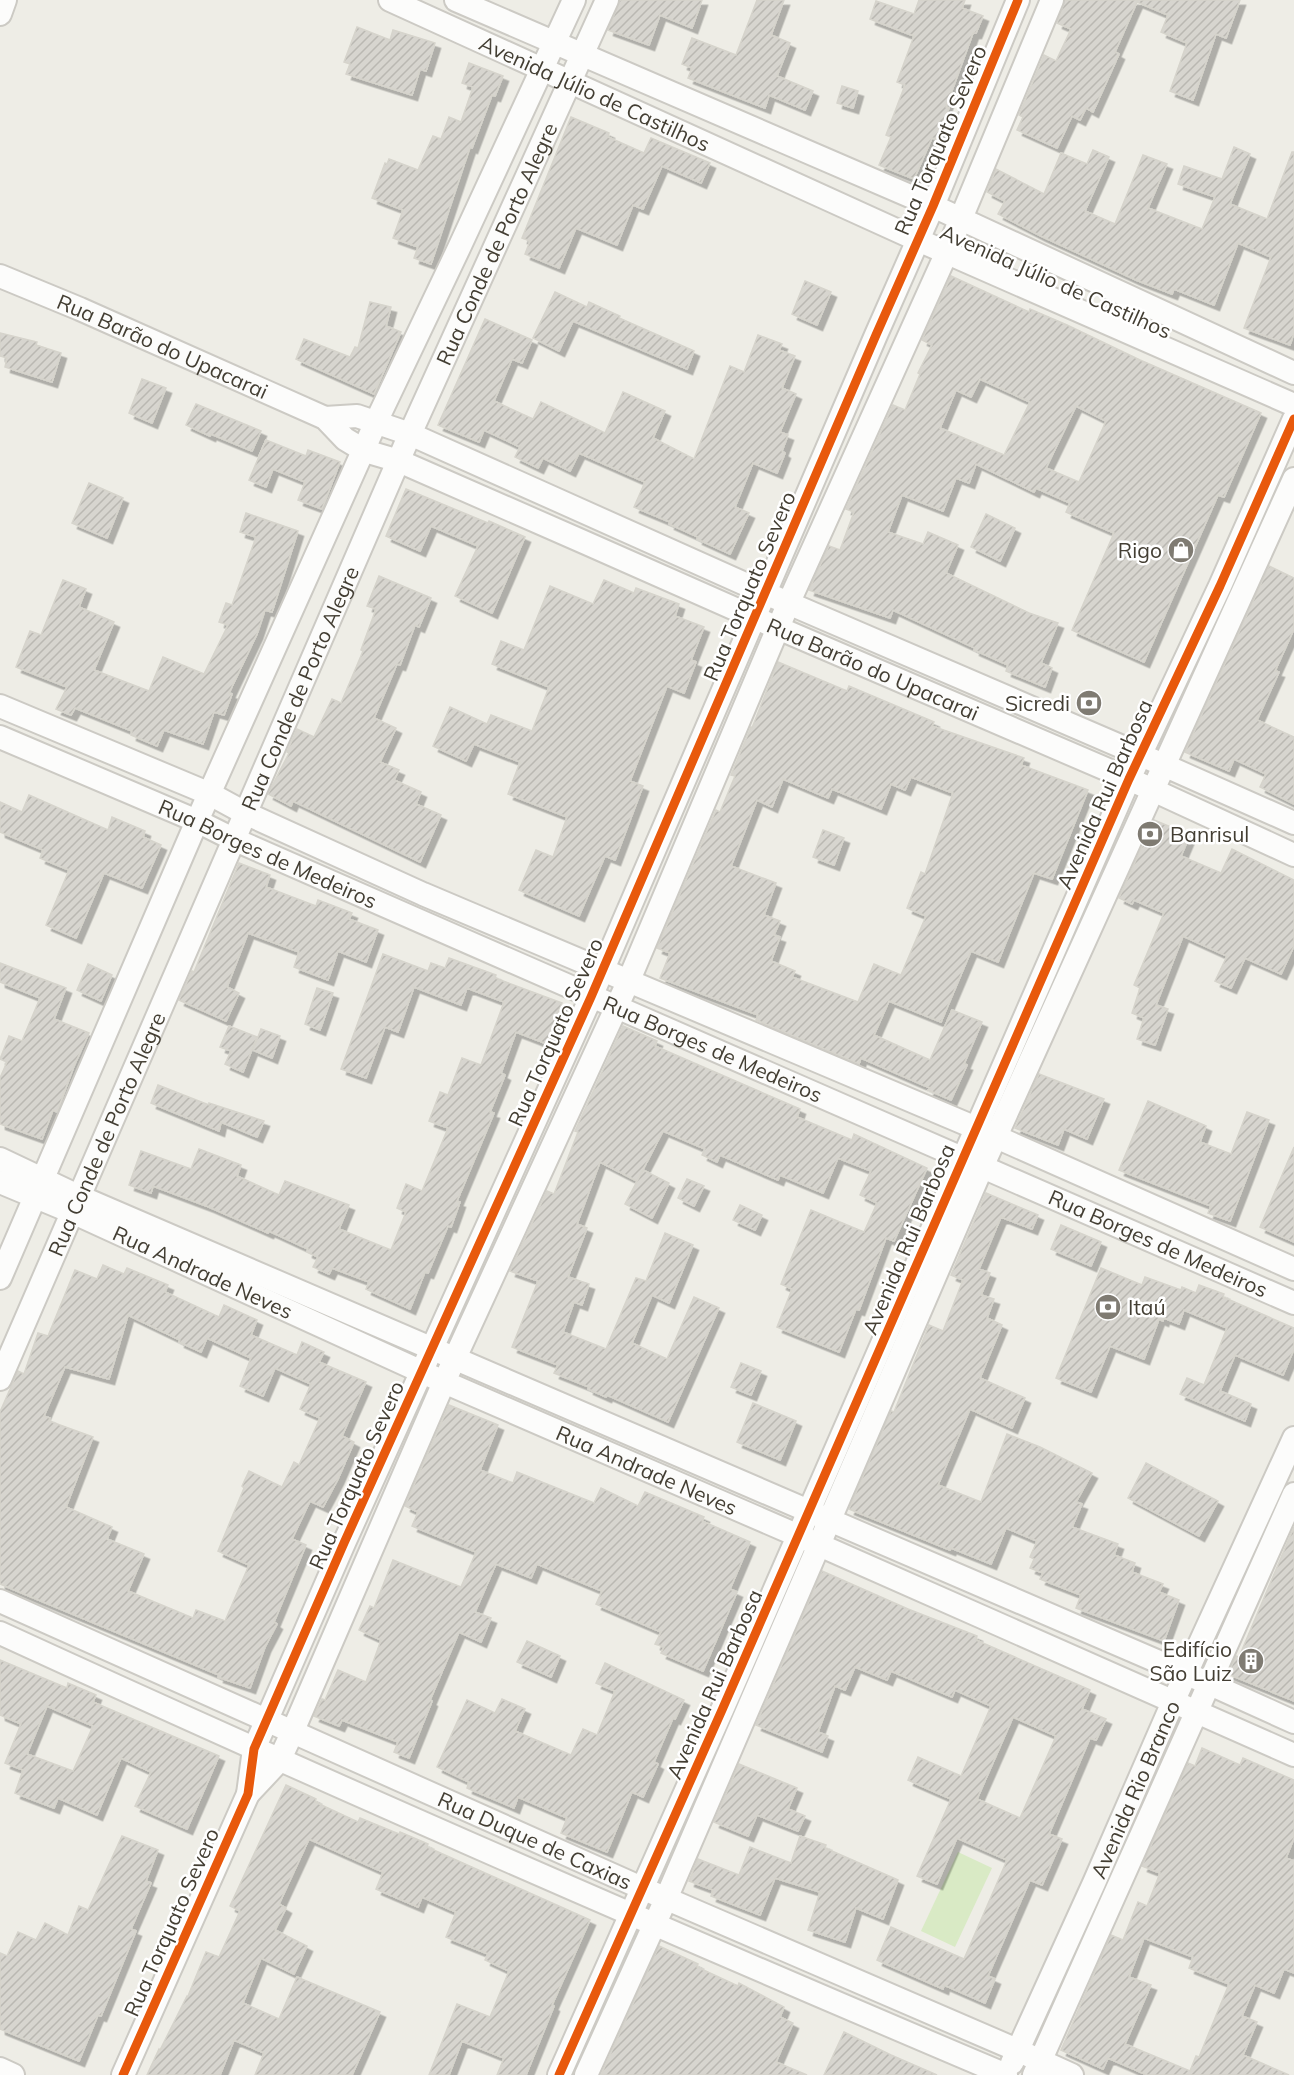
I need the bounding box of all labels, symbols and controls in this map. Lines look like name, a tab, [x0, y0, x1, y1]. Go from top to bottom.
street label: Avenida Júlio de Castilhos	[475, 29, 714, 157]
street label: Rua Torquato Severo	[888, 41, 992, 239]
street label: Rua Conde de Porto Alegre	[430, 118, 563, 369]
street label: Avenida Júlio de Castilhos	[936, 218, 1176, 344]
street label: Rua Barão do Upacarai	[53, 288, 272, 404]
street label: Rua Torquato Severo	[697, 487, 801, 685]
shop icon: Rigo	[1166, 535, 1196, 565]
place label: Rigo	[1118, 537, 1162, 563]
street label: Rua Conde de Porto Alegre	[235, 562, 364, 814]
street label: Rua Barão do Upacarai	[763, 612, 983, 726]
bank icon: Sicredi	[1074, 688, 1104, 718]
place label: Sicredi	[1005, 690, 1070, 716]
street label: Avenida Rui Barbosa	[1051, 695, 1157, 893]
street label: Rua Borges de Medeiros	[155, 793, 381, 914]
bank icon: Banrisul	[1135, 819, 1165, 849]
place label: Banrisul	[1170, 821, 1249, 847]
street label: Rua Torquato Severo	[502, 934, 608, 1130]
street label: Rua Borges de Medeiros	[599, 990, 826, 1108]
street label: Rua Conde de Porto Alegre	[42, 1008, 171, 1260]
street label: Avenida Rui Barbosa	[856, 1140, 960, 1338]
street label: Rua Borges de Medeiros	[1045, 1183, 1272, 1303]
street label: Rua Andrade Neves	[109, 1220, 297, 1324]
bank icon: Itaú	[1093, 1292, 1123, 1322]
place label: Itaú	[1128, 1294, 1166, 1320]
street label: Rua Torquato Severo	[303, 1377, 409, 1573]
street label: Rua Andrade Neves	[552, 1419, 741, 1521]
street label: Avenida Rui Barbosa	[661, 1585, 767, 1783]
place label: Edifício São Luiz	[1150, 1636, 1232, 1686]
building icon: Edifício São Luiz	[1236, 1646, 1266, 1676]
street label: Avenida Rio Branco	[1085, 1696, 1185, 1882]
street label: Rua Duque de Caxias	[434, 1786, 636, 1895]
street label: Rua Torquato Severo	[118, 1824, 224, 2020]

